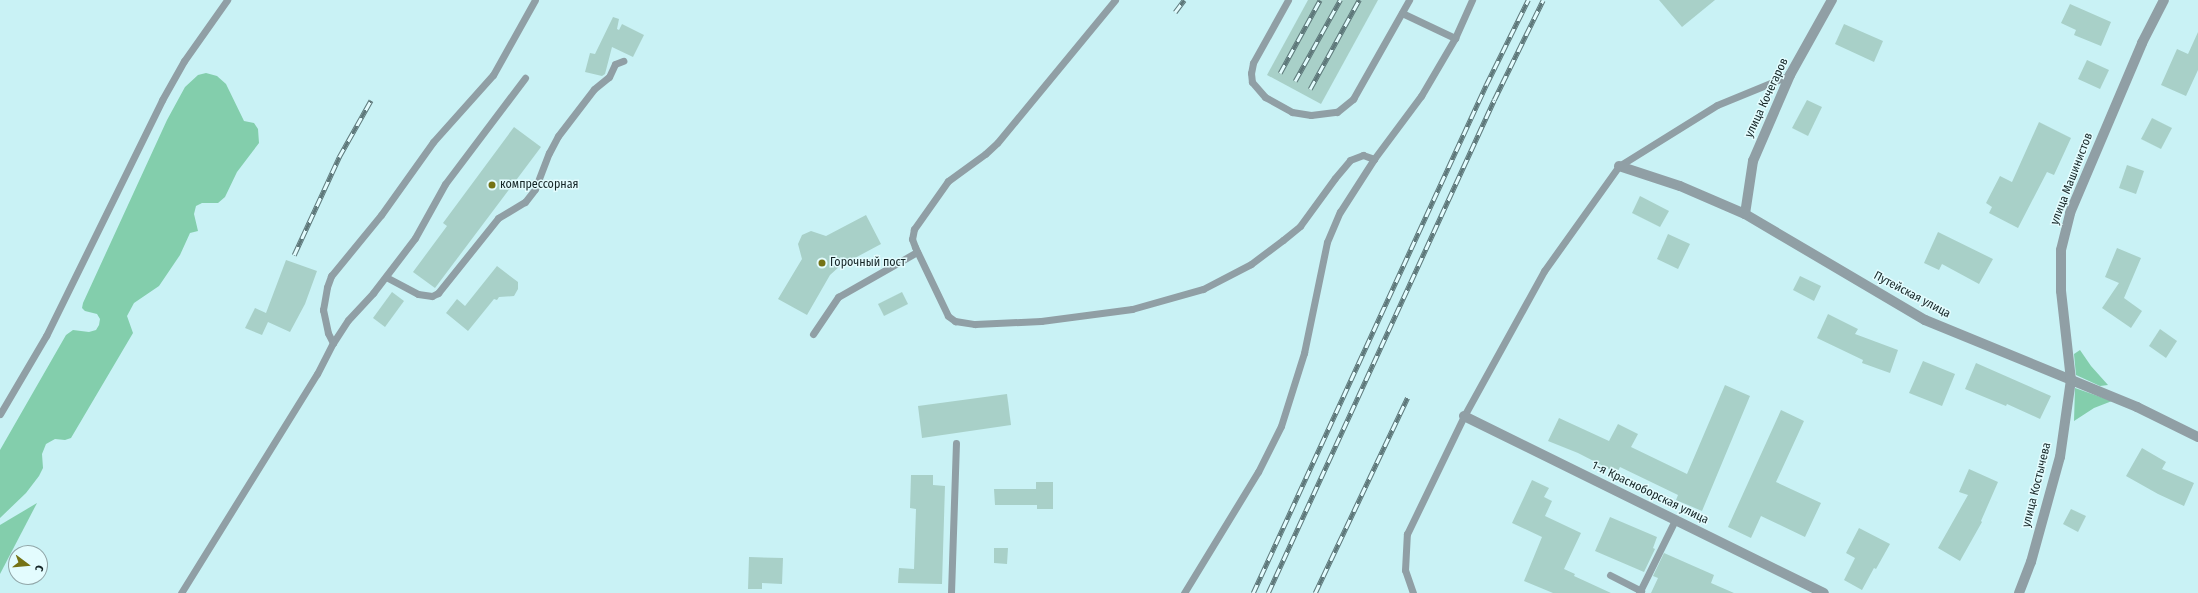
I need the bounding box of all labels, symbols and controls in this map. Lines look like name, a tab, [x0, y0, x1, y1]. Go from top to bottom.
street label: улица Кочегаров	[1742, 56, 1792, 140]
street label: улица Машинистов	[2048, 131, 2096, 227]
place label: компрессорная	[500, 178, 579, 192]
marker: компрессорная	[487, 180, 497, 190]
place label: Горочный пост	[830, 256, 906, 270]
marker: Горочный пост	[817, 258, 827, 268]
street label: Путейская улица	[1871, 269, 1953, 321]
street label: улица Костычева	[2019, 441, 2055, 529]
street label: 1-я Красноборская улица	[1589, 458, 1711, 528]
north arrow	[8, 545, 48, 585]
text: С	[32, 564, 46, 573]

